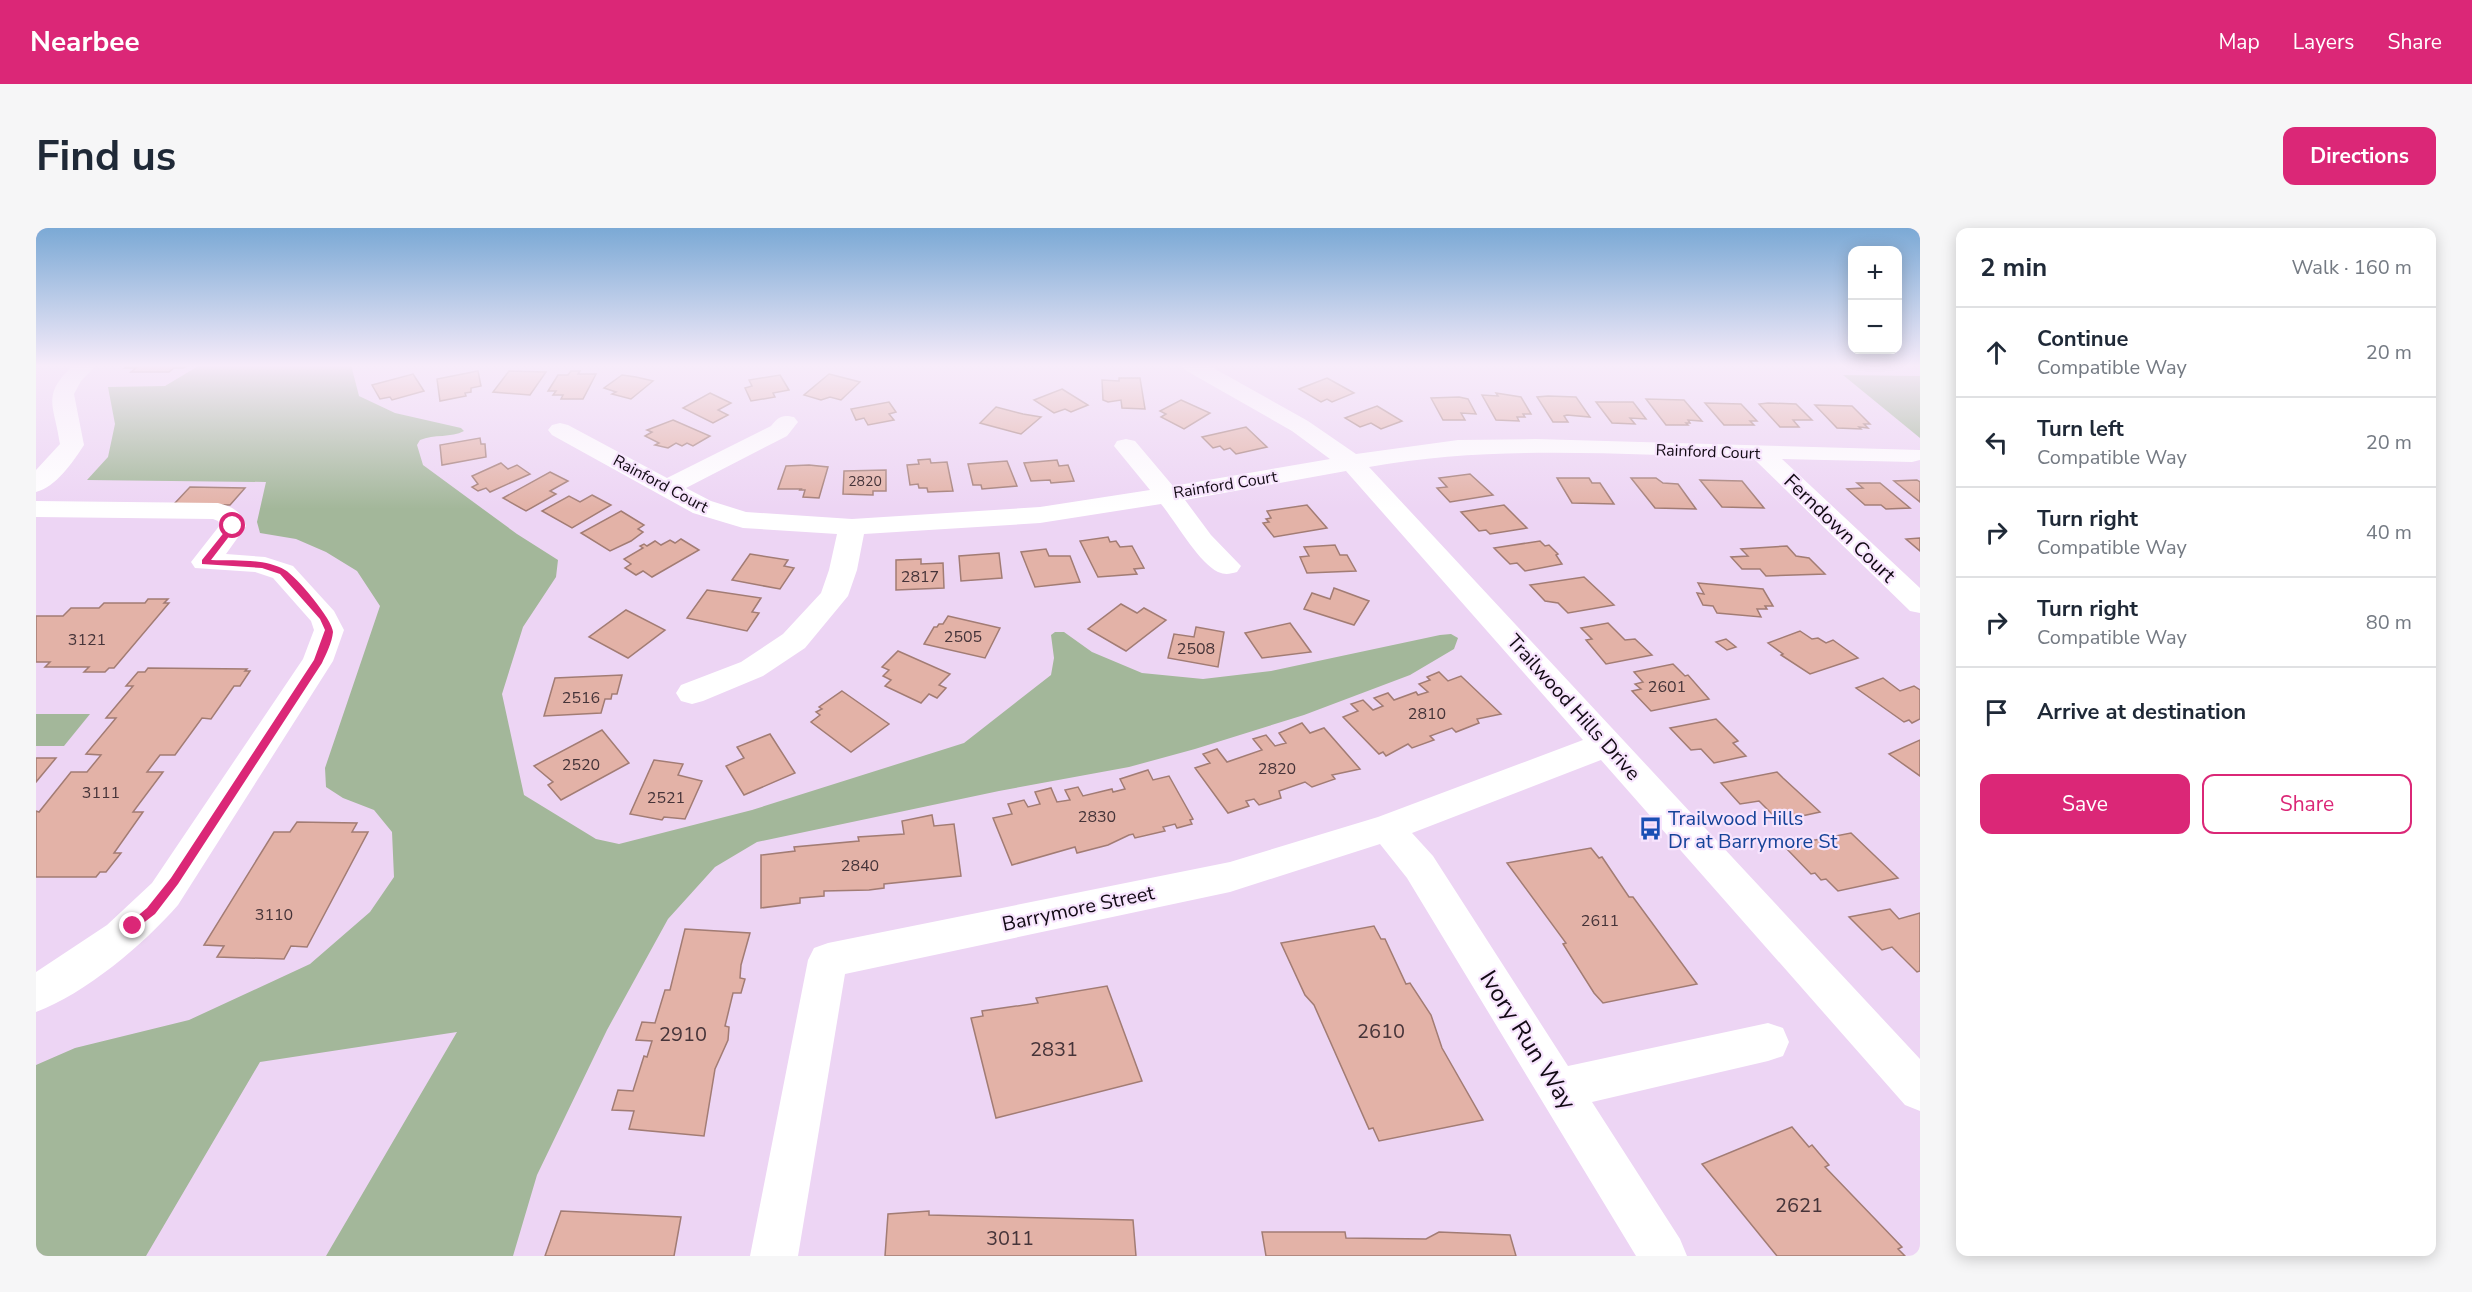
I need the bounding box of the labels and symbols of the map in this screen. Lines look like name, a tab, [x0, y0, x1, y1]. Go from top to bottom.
street label: Rainford Court	[1655, 439, 1761, 465]
street label: Rainford Court	[609, 450, 712, 518]
street label: Rainford Court	[1172, 466, 1279, 504]
street label: Ferndown Court	[1778, 468, 1902, 589]
house number: 2820	[848, 472, 882, 491]
route start	[219, 512, 245, 538]
house number: 2817	[901, 566, 939, 588]
house number: 2505	[944, 626, 982, 648]
street label: Trailwood Hills Drive	[1501, 628, 1647, 786]
house number: 3121	[68, 629, 106, 651]
house number: 2508	[1177, 638, 1215, 660]
house number: 2601	[1648, 676, 1686, 698]
house number: 2516	[562, 687, 600, 709]
house number: 2810	[1408, 703, 1446, 725]
house number: 2520	[562, 754, 600, 776]
house number: 2820	[1258, 758, 1296, 780]
house number: 3111	[82, 782, 120, 804]
house number: 2521	[647, 787, 685, 809]
place label: Trailwood Hills Dr at Barrymore St	[1668, 805, 1839, 855]
house number: 2830	[1078, 806, 1116, 828]
bus stop icon: Trailwood Hills Dr at Barrymore St	[1637, 816, 1663, 842]
house number: 2840	[841, 855, 879, 877]
street label: Barrymore Street	[1000, 879, 1158, 938]
house number: 3110	[255, 904, 293, 926]
house number: 2611	[1581, 910, 1619, 932]
route end	[119, 912, 145, 938]
street label: Ivory Run Way	[1472, 964, 1584, 1116]
house number: 2610	[1357, 1018, 1405, 1045]
house number: 2910	[659, 1021, 707, 1048]
house number: 2831	[1030, 1036, 1078, 1063]
house number: 2621	[1775, 1192, 1823, 1219]
house number: 3011	[986, 1225, 1034, 1252]

